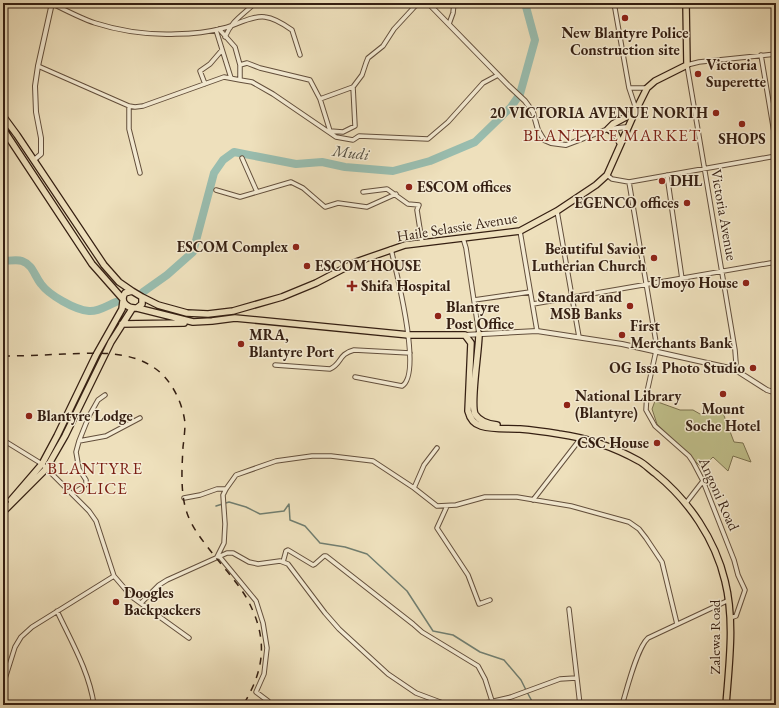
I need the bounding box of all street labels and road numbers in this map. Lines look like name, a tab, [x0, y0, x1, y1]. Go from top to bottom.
street label: Victoria Avenue	[707, 168, 742, 262]
street label: Haile Selassie Avenue	[395, 208, 519, 245]
street label: Angoni Road	[694, 453, 744, 534]
street label: Zalewa Road	[705, 599, 724, 674]

